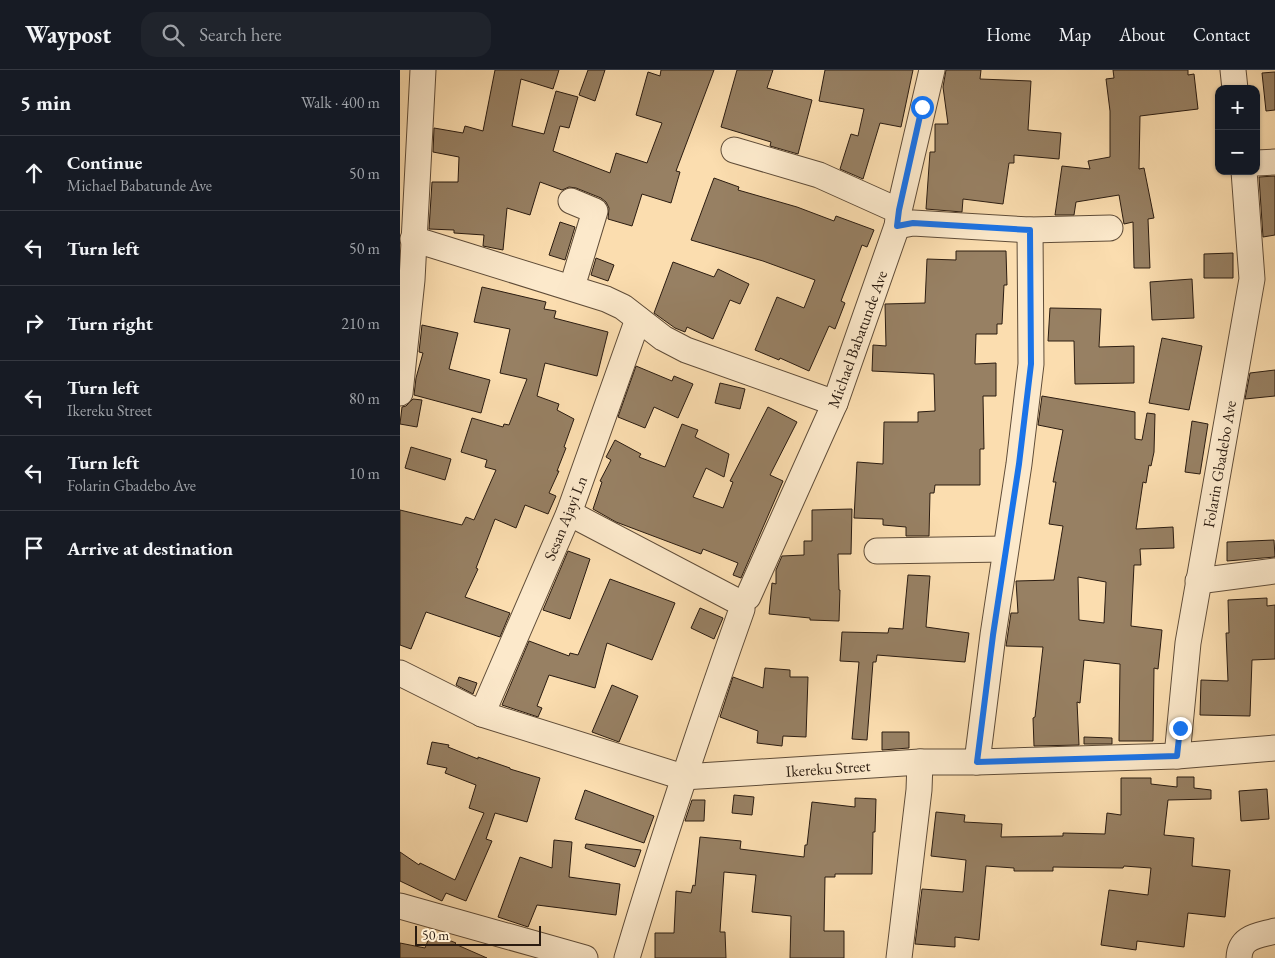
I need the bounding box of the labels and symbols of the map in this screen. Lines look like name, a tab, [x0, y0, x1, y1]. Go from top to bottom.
route start	[911, 96, 934, 119]
street label: Michael Babatunde Ave	[823, 267, 892, 411]
street label: Folarin Gbadebo Ave	[1198, 399, 1241, 529]
street label: Sesan Ajayi Ln	[539, 472, 592, 564]
route end	[1169, 717, 1192, 740]
street label: Ikereku Street	[785, 755, 871, 782]
scale bar	[415, 923, 541, 946]

